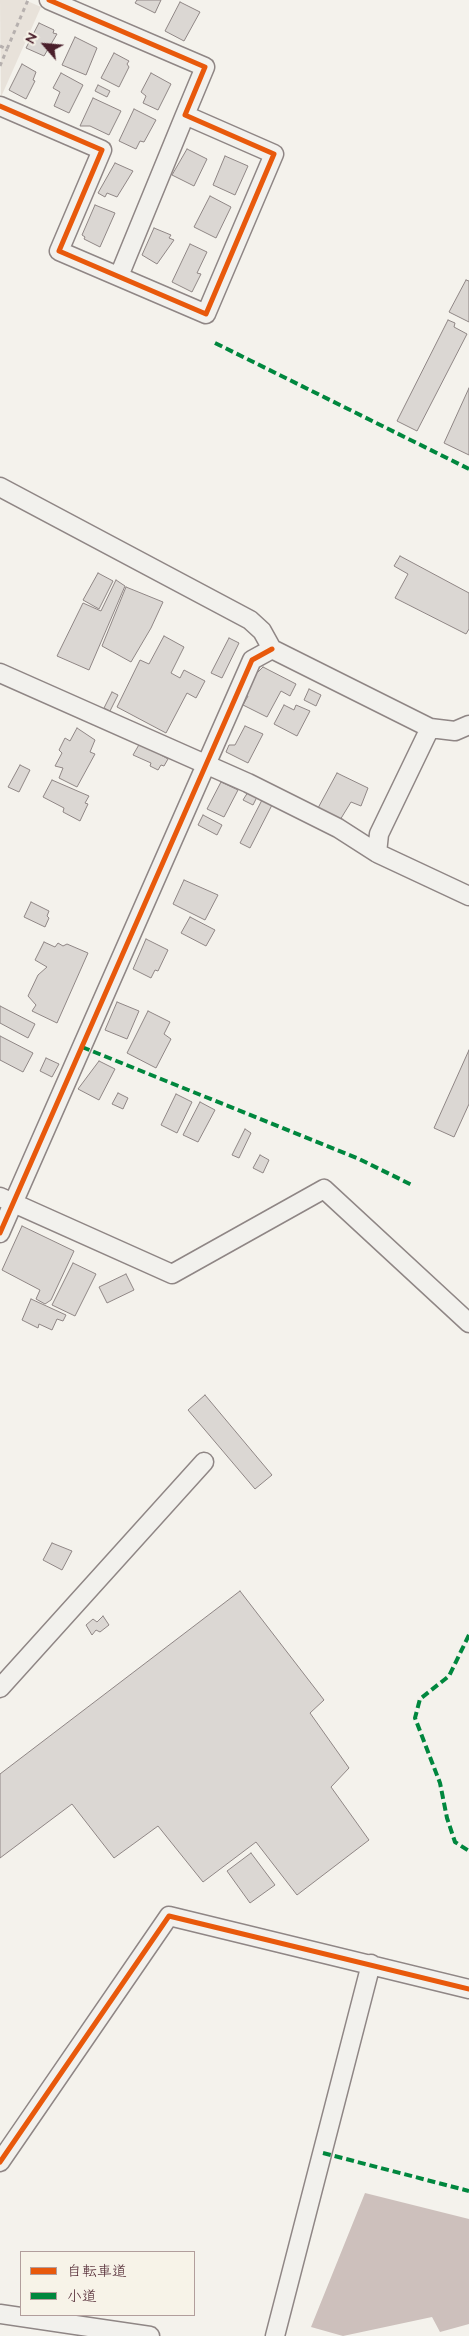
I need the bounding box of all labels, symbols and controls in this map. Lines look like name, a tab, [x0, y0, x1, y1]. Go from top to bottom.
north arrow	[20, 20, 70, 70]
text: N	[21, 30, 43, 47]
legend	[20, 2251, 195, 2316]
text: 自転車道	[67, 2261, 127, 2282]
text: 小道	[67, 2286, 97, 2307]

